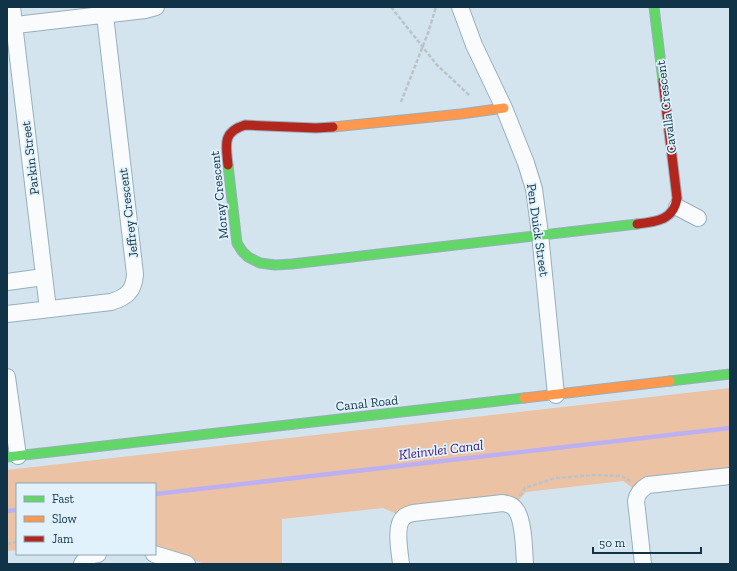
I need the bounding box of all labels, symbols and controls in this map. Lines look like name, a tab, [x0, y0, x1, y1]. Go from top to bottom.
street label: Cavalla Crescent	[653, 60, 679, 154]
street label: Parkin Street	[18, 120, 42, 196]
street label: Moray Crescent	[207, 150, 231, 240]
street label: Jeffrey Crescent	[115, 167, 141, 259]
street label: Pen Duick Street	[524, 183, 552, 278]
street label: Canal Road	[335, 392, 399, 414]
water label: Kleinvlei Canal	[398, 436, 484, 464]
legend	[16, 483, 156, 555]
text: Fast	[52, 492, 75, 506]
text: Slow	[52, 512, 78, 526]
scale bar	[593, 529, 701, 555]
text: Jam	[52, 532, 74, 546]
text: 50 m	[599, 536, 626, 550]

